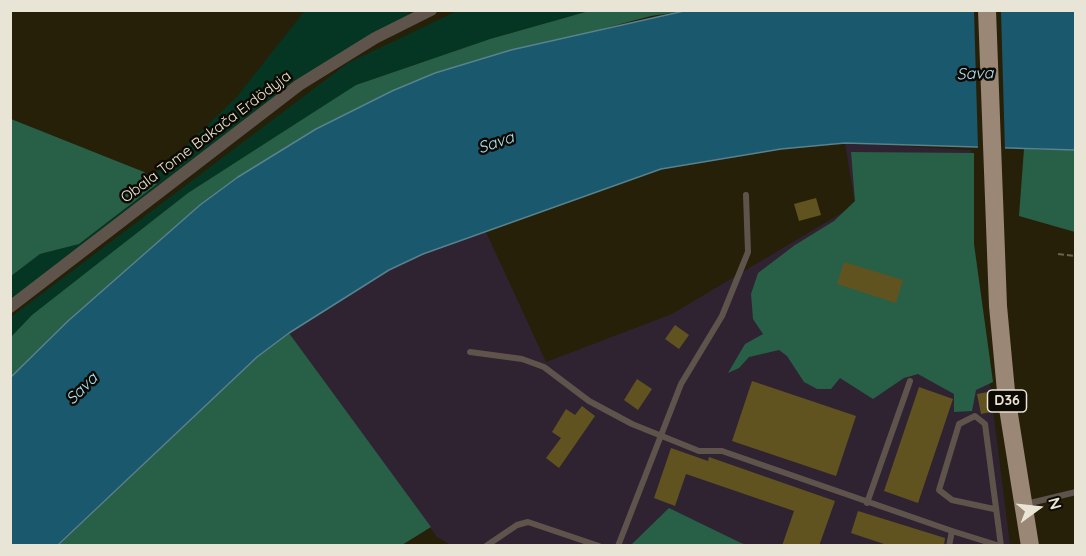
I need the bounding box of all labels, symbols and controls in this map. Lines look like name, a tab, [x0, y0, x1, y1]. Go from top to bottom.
water label: Sava	[956, 64, 994, 84]
street label: Obala Tome Bakača Erdödyja	[117, 67, 295, 207]
water label: Sava	[476, 128, 516, 158]
water label: Sava	[62, 369, 102, 409]
road number: D36	[988, 390, 1026, 412]
north arrow	[1008, 478, 1068, 538]
text: N	[1044, 495, 1067, 512]

